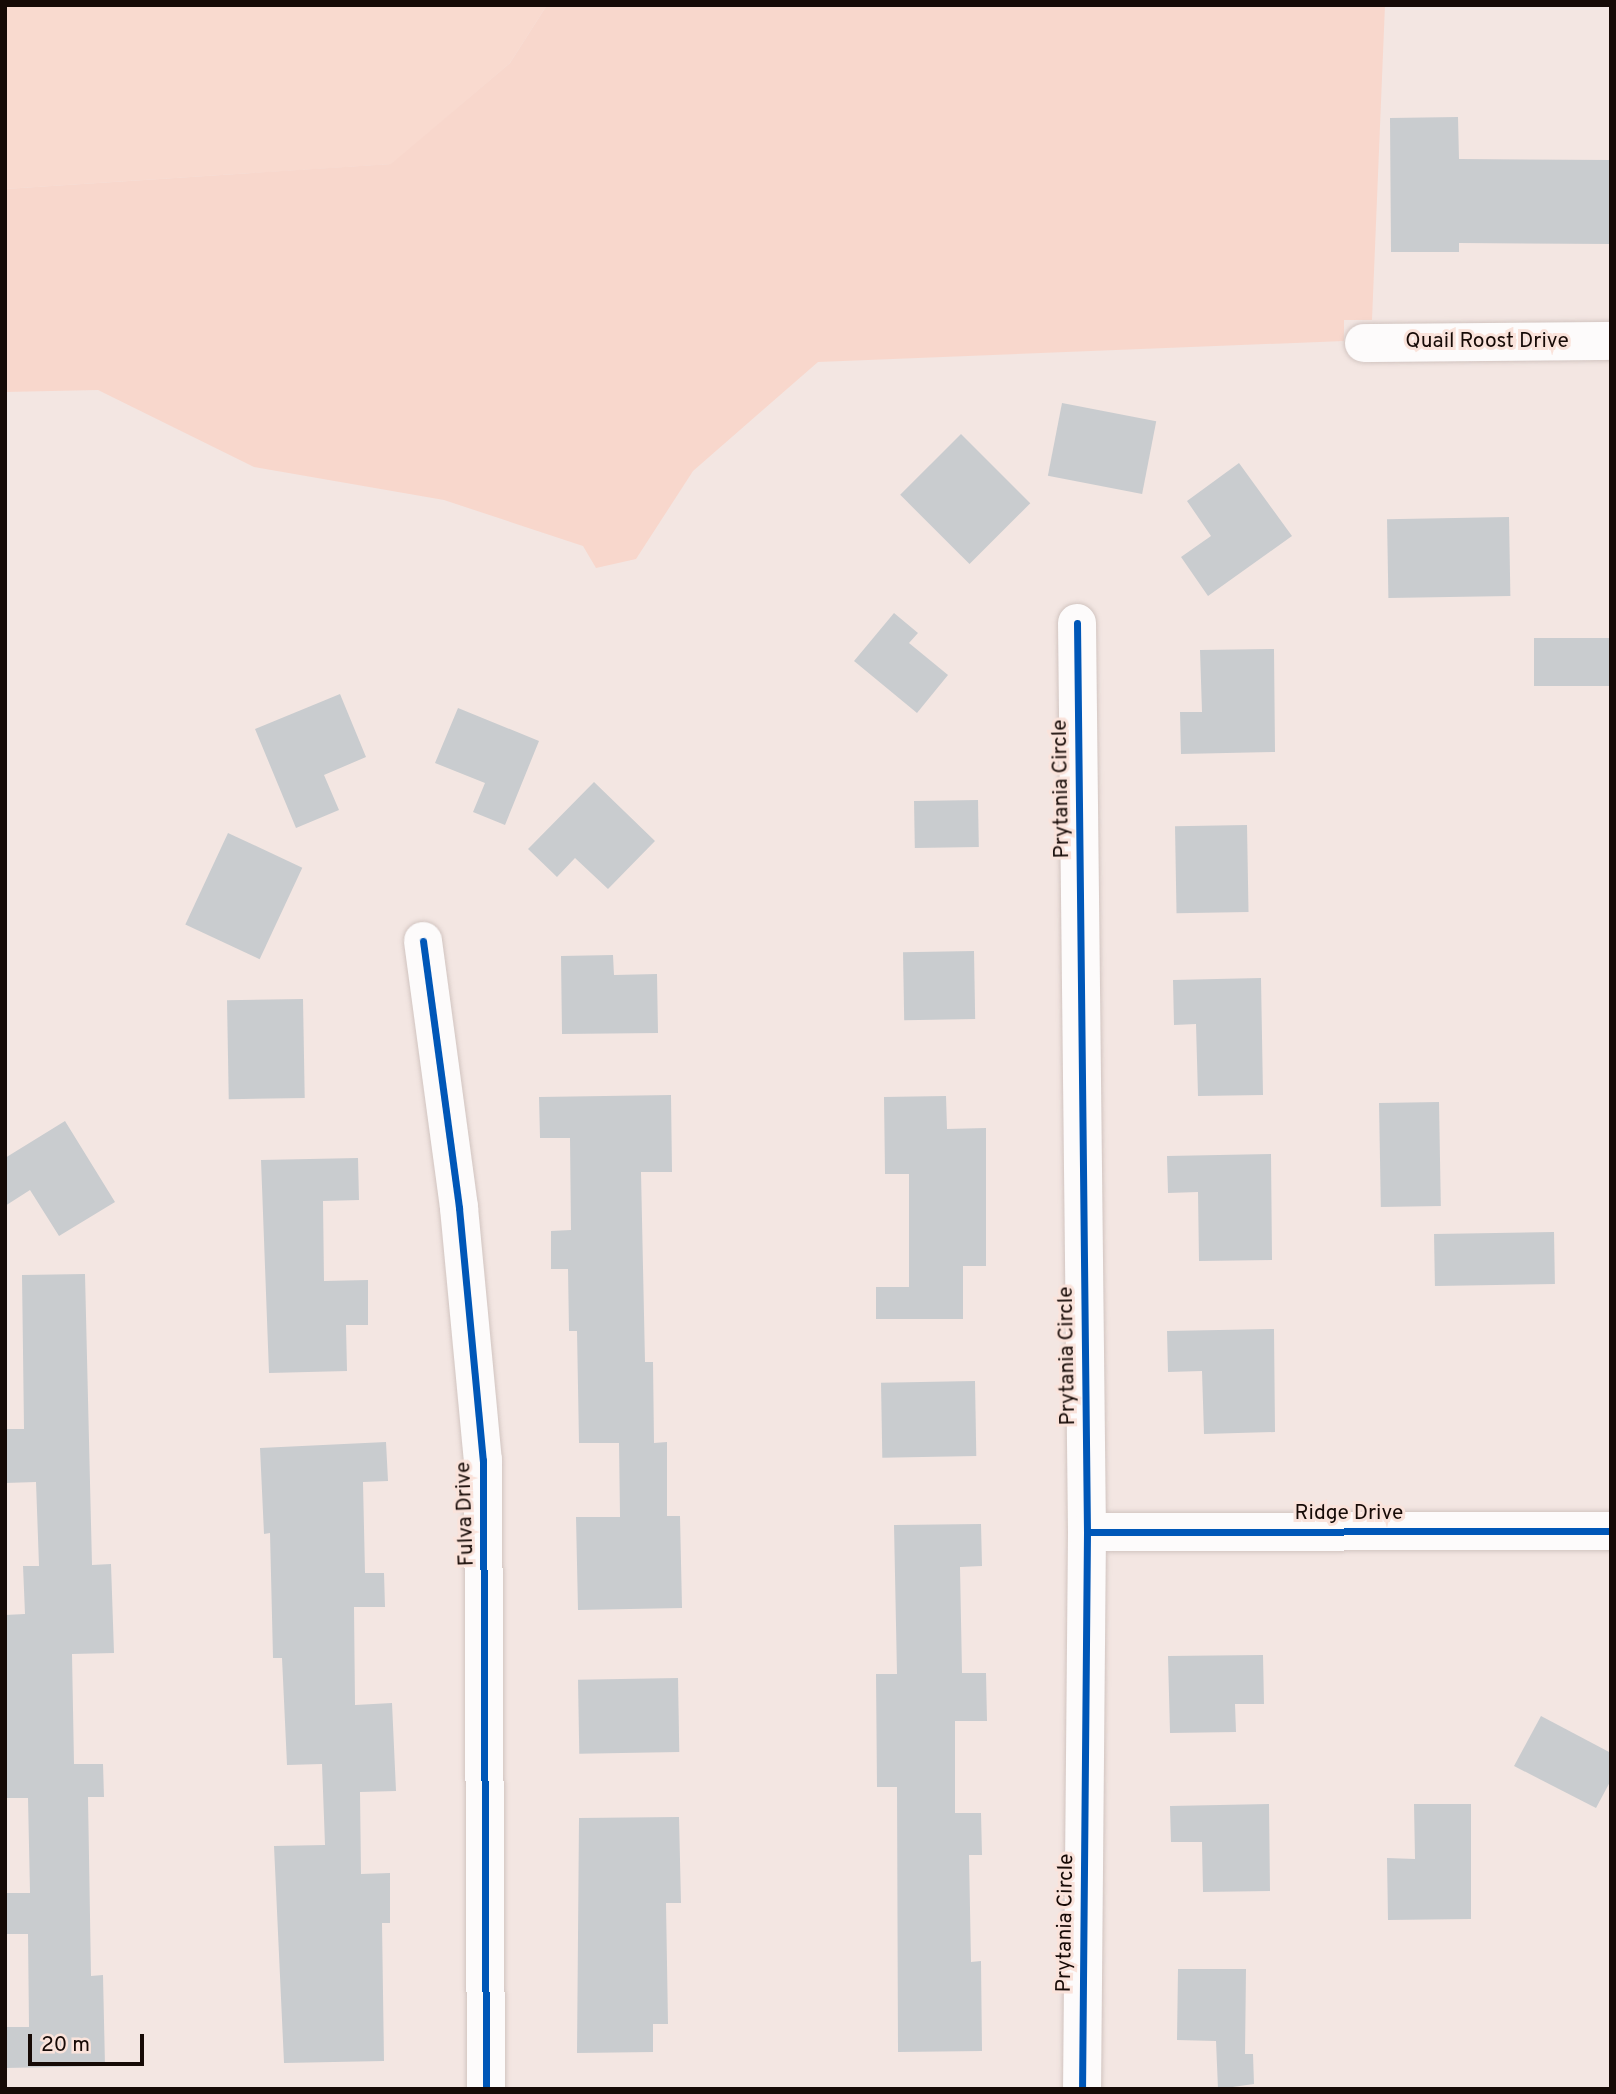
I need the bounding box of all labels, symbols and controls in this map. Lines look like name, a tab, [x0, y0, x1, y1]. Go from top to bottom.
street label: Quail Roost Drive	[1405, 329, 1569, 355]
street label: Prytania Circle	[1048, 719, 1076, 859]
street label: Prytania Circle	[1054, 1286, 1082, 1426]
street label: Fulva Drive	[452, 1461, 480, 1567]
street label: Ridge Drive	[1295, 1501, 1403, 1527]
street label: Prytania Circle	[1052, 1853, 1080, 1993]
scale bar	[32, 2021, 147, 2064]
text: 20 m	[41, 2032, 90, 2059]

